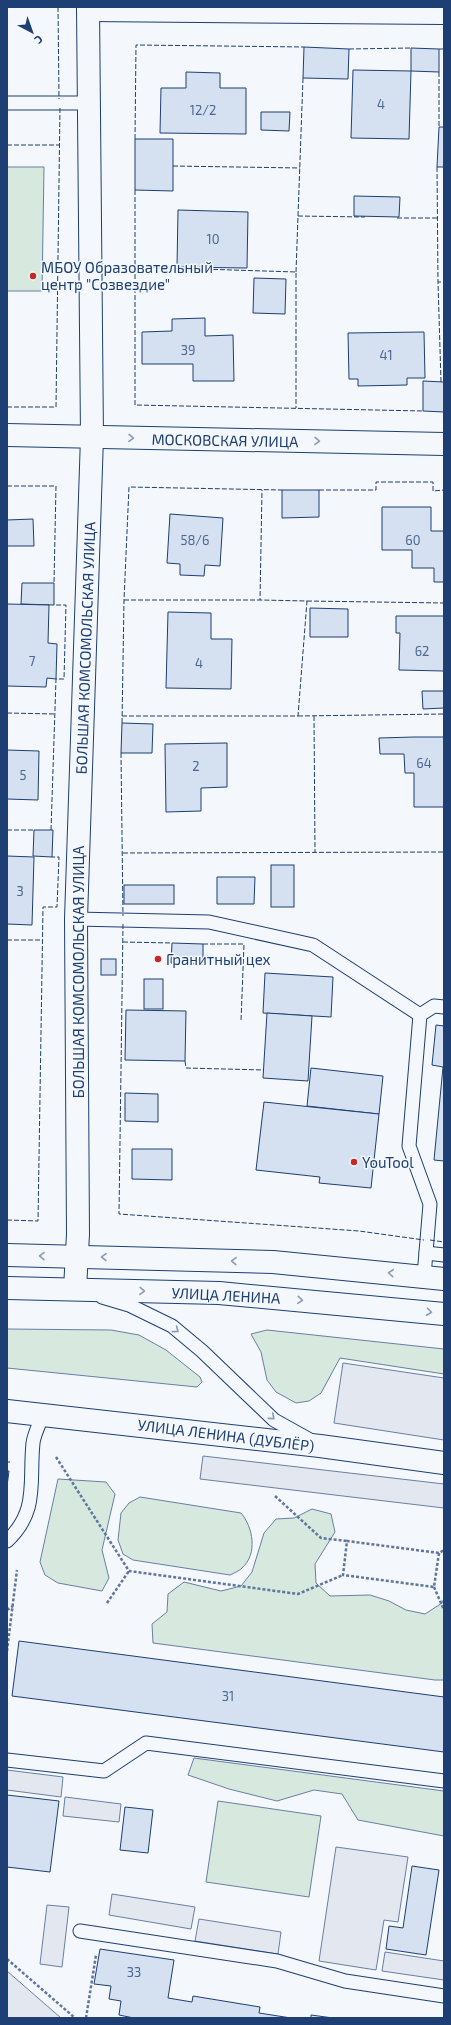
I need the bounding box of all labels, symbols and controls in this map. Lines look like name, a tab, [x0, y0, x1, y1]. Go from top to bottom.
north arrow	[12, 12, 52, 52]
text: С	[32, 33, 46, 47]
house number: 4	[377, 96, 385, 112]
house number: 12/2	[190, 102, 216, 118]
house number: 10	[206, 231, 220, 247]
place label: МБОУ Образовательный центр "Созвездие"	[41, 258, 213, 293]
marker: МБОУ Образовательный центр "Созвездие"	[28, 271, 38, 281]
house number: 39	[181, 342, 195, 358]
house number: 41	[379, 347, 393, 363]
street label: МОСКОВСКАЯ УЛИЦА	[151, 430, 299, 450]
one-way arrow	[128, 434, 134, 442]
one-way arrow	[314, 437, 320, 446]
street label: БОЛЬШАЯ КОМСОМОЛЬСКАЯ УЛИЦА	[72, 521, 98, 775]
house number: 58/6	[180, 532, 210, 548]
house number: 60	[405, 532, 421, 548]
house number: 62	[415, 643, 429, 659]
house number: 7	[29, 653, 36, 669]
house number: 4	[195, 655, 203, 671]
house number: 64	[416, 755, 432, 771]
house number: 2	[192, 758, 200, 774]
house number: 5	[20, 767, 27, 783]
street label: БОЛЬШАЯ КОМСОМОЛЬСКАЯ УЛИЦА	[69, 845, 87, 1098]
house number: 3	[16, 883, 24, 899]
place label: Гранитный цех	[166, 950, 271, 968]
marker: Гранитный цех	[153, 954, 163, 964]
place label: YouTool	[362, 1153, 414, 1171]
marker: YouTool	[349, 1157, 359, 1167]
one-way arrow	[39, 1252, 45, 1260]
one-way arrow	[101, 1253, 107, 1261]
one-way arrow	[231, 1256, 237, 1265]
one-way arrow	[388, 1269, 394, 1278]
street label: УЛИЦА ЛЕНИНА	[171, 1283, 281, 1307]
one-way arrow	[139, 1287, 145, 1295]
one-way arrow	[297, 1296, 303, 1305]
one-way arrow	[426, 1307, 432, 1316]
one-way arrow	[171, 1325, 178, 1332]
one-way arrow	[267, 1412, 274, 1419]
street label: УЛИЦА ЛЕНИНА (ДУБЛЁР)	[137, 1415, 315, 1455]
house number: 31	[222, 1688, 234, 1704]
house number: 33	[127, 1964, 141, 1980]

